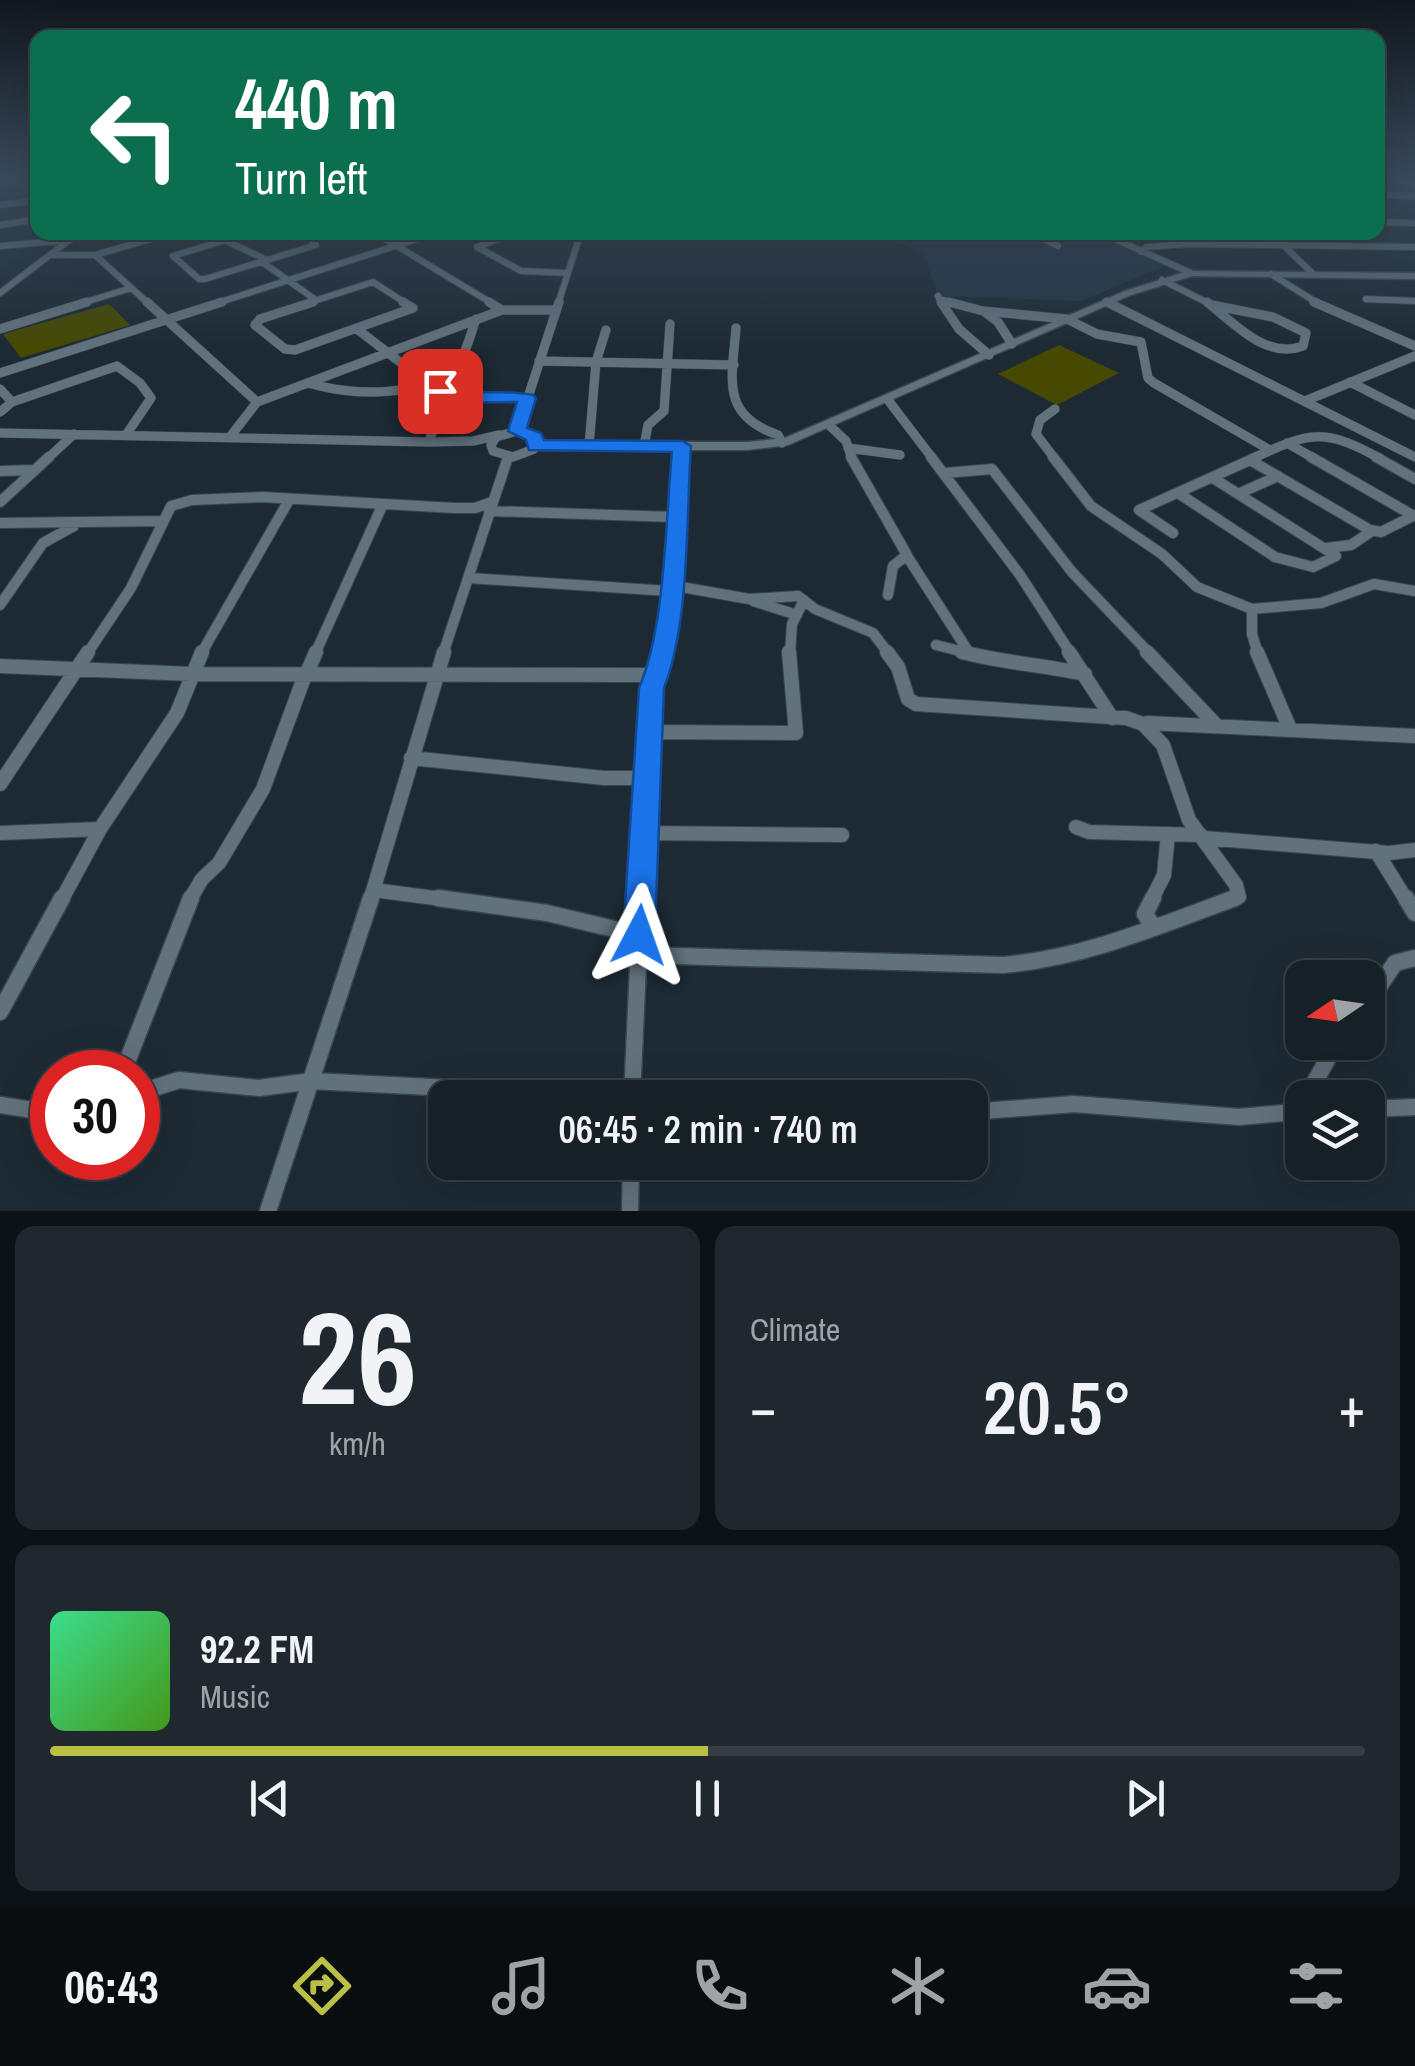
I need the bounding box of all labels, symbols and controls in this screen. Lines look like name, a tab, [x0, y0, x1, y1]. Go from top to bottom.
text: 440 m	[235, 57, 398, 151]
icon: left	[70, 70, 200, 200]
text: Turn left	[235, 147, 367, 208]
pin	[398, 349, 483, 434]
icon: arrive	[413, 364, 468, 419]
position arrow	[587, 883, 691, 987]
north arrow	[1285, 960, 1385, 1060]
map controls	[1285, 960, 1385, 1180]
speed limit sign: 30	[30, 1050, 160, 1180]
button: layers	[1285, 1080, 1385, 1180]
text: 06:45 · 2 min · 740 m	[558, 1104, 858, 1155]
text: 26	[298, 1269, 417, 1445]
text: Climate	[750, 1308, 840, 1351]
text: 20.5°	[983, 1356, 1132, 1457]
text: −	[750, 1370, 776, 1444]
text: +	[1339, 1370, 1365, 1444]
text: km/h	[329, 1422, 386, 1465]
text: 92.2 FM	[200, 1624, 314, 1675]
text: Music	[200, 1675, 270, 1718]
icon: previous	[242, 1771, 297, 1826]
icon: pause	[680, 1771, 735, 1826]
icon: next	[1118, 1771, 1173, 1826]
icon: directions	[287, 1951, 357, 2021]
icon: music	[486, 1951, 556, 2021]
icon: phone	[685, 1951, 755, 2021]
icon: climate	[883, 1951, 953, 2021]
icon: car	[1082, 1951, 1152, 2021]
icon: filters	[1281, 1951, 1351, 2021]
text: 06:43	[64, 1956, 159, 2017]

